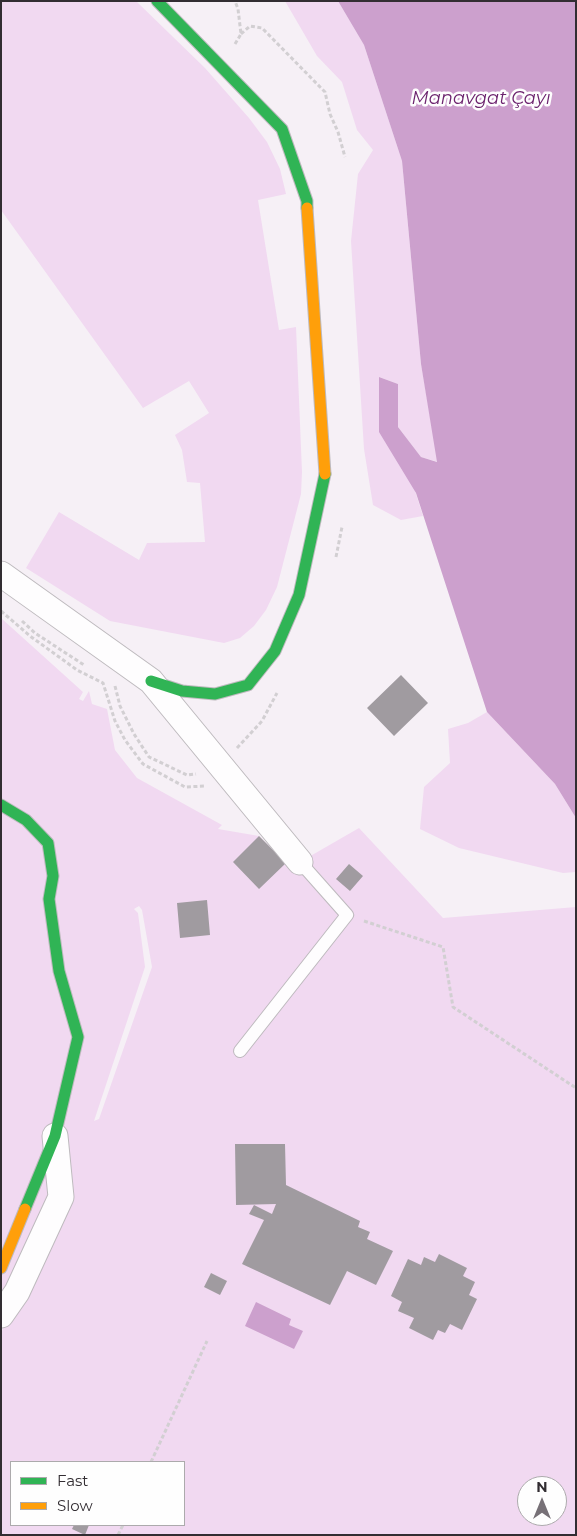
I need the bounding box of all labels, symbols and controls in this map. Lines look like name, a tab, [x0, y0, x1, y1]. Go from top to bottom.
water label: Manavgat Çayı	[411, 88, 551, 110]
legend	[10, 1461, 185, 1526]
text: Fast	[57, 1471, 88, 1490]
north arrow	[517, 1476, 567, 1526]
text: N	[536, 1478, 548, 1496]
text: Slow	[57, 1496, 93, 1515]

